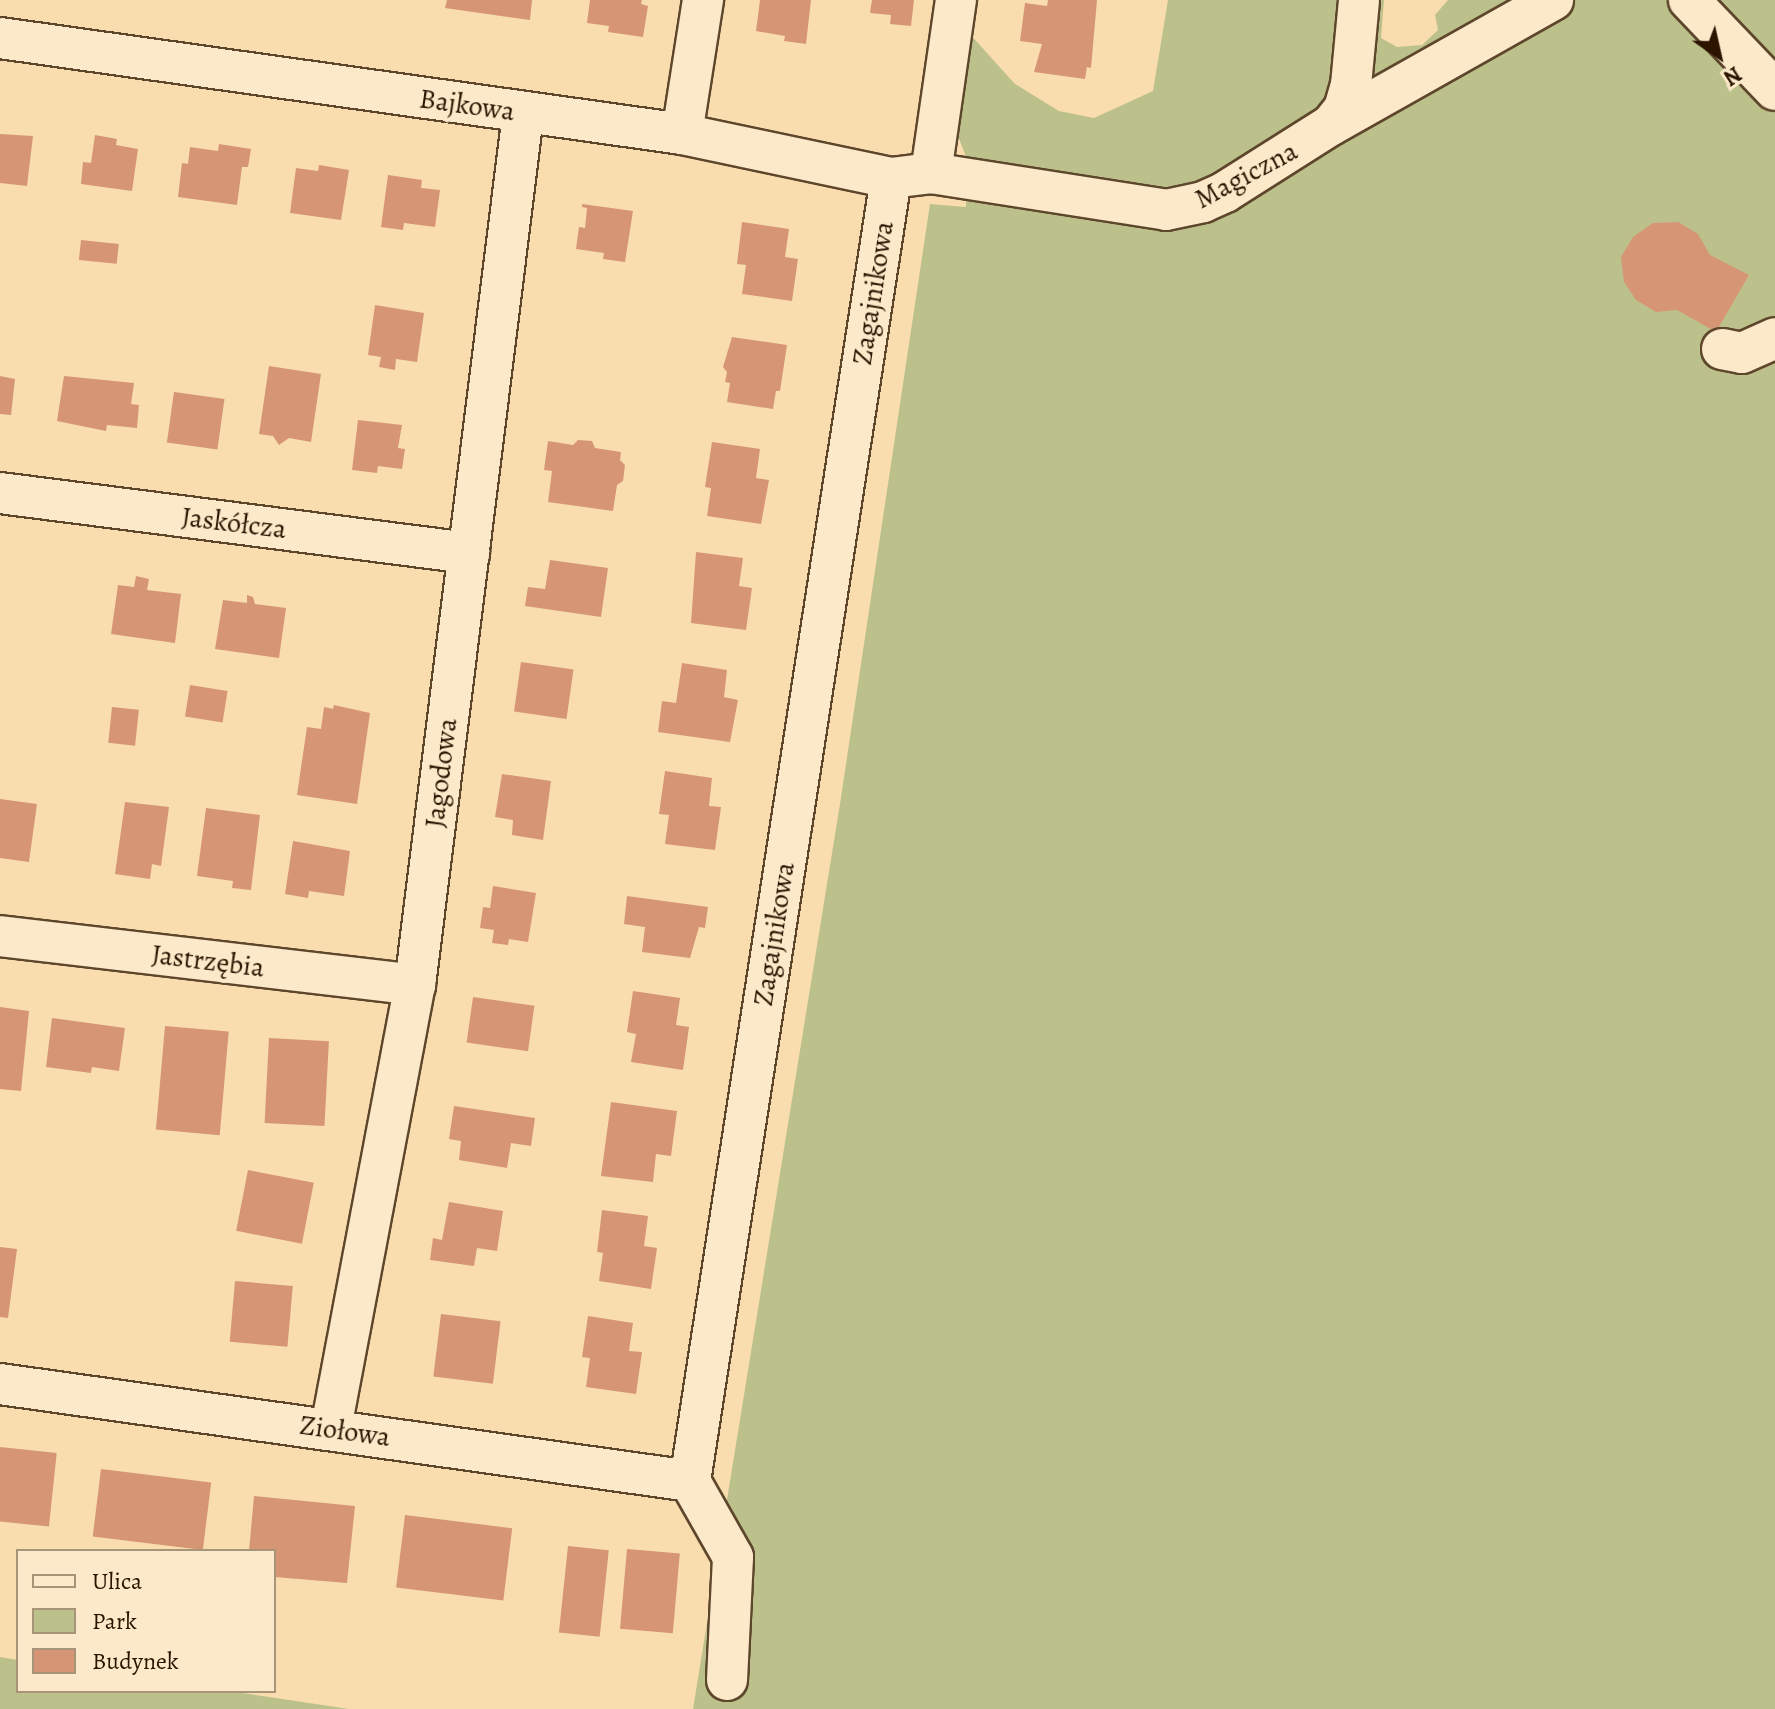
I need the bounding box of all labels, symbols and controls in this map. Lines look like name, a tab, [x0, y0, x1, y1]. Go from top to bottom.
north arrow	[1679, 16, 1759, 96]
text: N	[1717, 59, 1747, 93]
street label: Bajkowa	[417, 82, 517, 128]
street label: Magiczna	[1189, 134, 1303, 216]
street label: Zagajnikowa	[845, 219, 901, 367]
street label: Jaskółcza	[180, 500, 288, 546]
street label: Jagodowa	[418, 716, 464, 830]
street label: Zagajnikowa	[746, 860, 802, 1008]
street label: Jastrzębia	[150, 937, 266, 985]
street label: Ziołowa	[298, 1408, 392, 1454]
legend	[16, 1549, 276, 1693]
text: Ulica	[92, 1565, 142, 1597]
text: Park	[92, 1605, 137, 1637]
text: Budynek	[92, 1645, 179, 1677]

